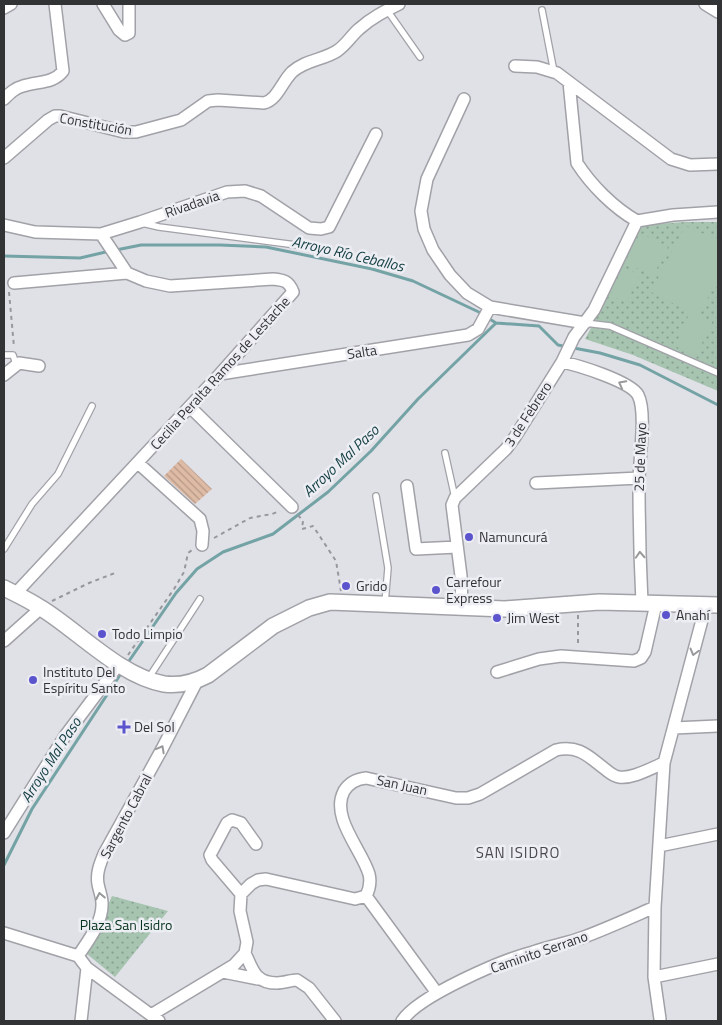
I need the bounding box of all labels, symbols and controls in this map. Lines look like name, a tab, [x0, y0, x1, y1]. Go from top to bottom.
street label: Constitución	[58, 107, 134, 140]
street label: Rivadavia	[162, 184, 222, 223]
water label: Arroyo Río Ceballos	[290, 229, 408, 278]
street label: Cecilia Peralta Ramos de Lestache	[145, 291, 294, 454]
street label: Salta	[346, 339, 378, 364]
street label: 3 de Febrero	[499, 377, 557, 450]
one-way arrow	[618, 380, 627, 390]
water label: Arroyo Mal Paso	[297, 419, 385, 502]
street label: 25 de Mayo	[628, 422, 651, 492]
place label: Namuncurá	[479, 526, 548, 547]
marker: Namuncurá	[463, 531, 475, 543]
one-way arrow	[634, 550, 645, 558]
place label: Carrefour Express	[446, 571, 502, 608]
place label: Grido	[356, 575, 387, 596]
marker: Grido	[340, 580, 352, 592]
marker: Carrefour Express	[430, 584, 442, 596]
place label: Anahí	[676, 604, 710, 625]
place label: Jim West	[507, 607, 560, 628]
marker: Anahí	[660, 609, 672, 621]
marker: Jim West	[491, 612, 503, 624]
place label: Todo Limpio	[112, 623, 183, 644]
marker: Todo Limpio	[96, 628, 108, 640]
one-way arrow	[689, 648, 700, 657]
place label: Instituto Del Espíritu Santo	[43, 661, 125, 698]
marker: Instituto Del Espíritu Santo	[27, 674, 39, 686]
water label: Arroyo Mal Paso	[14, 712, 87, 807]
place label: Del Sol	[134, 716, 175, 737]
marker: Del Sol	[118, 721, 130, 733]
one-way arrow	[155, 746, 165, 755]
street label: San Juan	[375, 769, 429, 800]
street label: Sargento Cabral	[94, 770, 157, 862]
district label: SAN ISIDRO	[476, 841, 560, 864]
one-way arrow	[96, 891, 106, 900]
park label: Plaza San Isidro	[80, 914, 172, 935]
street label: Caminito Serrano	[487, 925, 590, 978]

